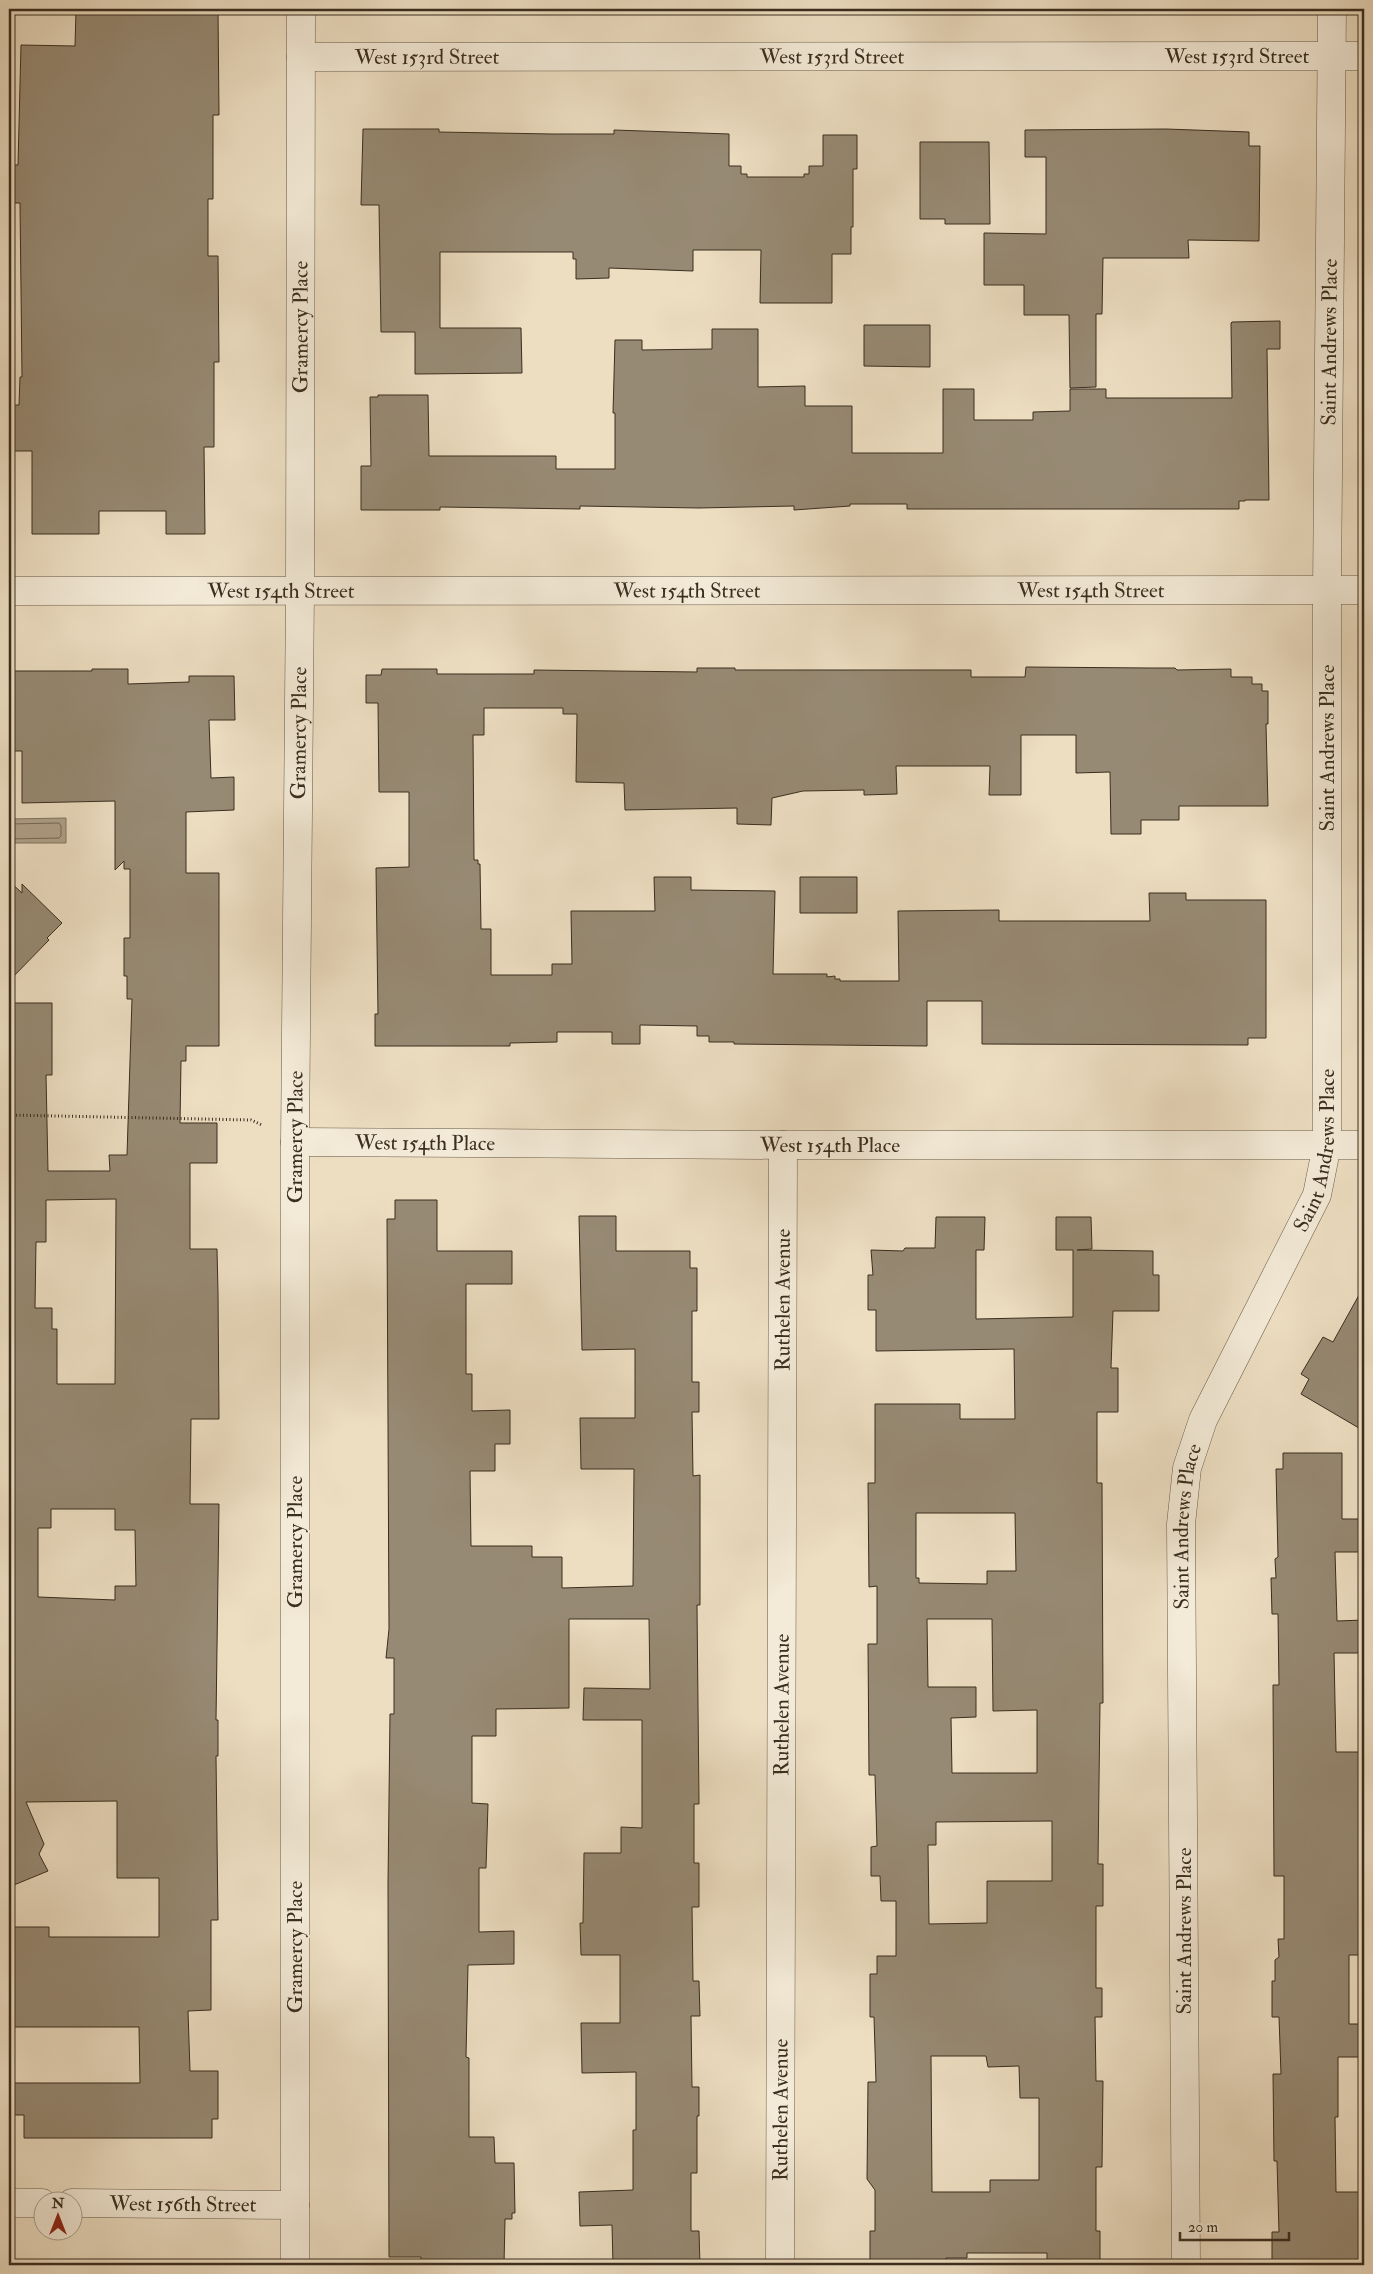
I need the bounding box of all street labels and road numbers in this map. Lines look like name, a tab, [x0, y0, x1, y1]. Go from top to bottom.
street label: West 153rd Street	[354, 43, 499, 70]
street label: West 153rd Street	[759, 43, 904, 70]
street label: West 153rd Street	[1164, 43, 1309, 70]
street label: Saint Andrews Place	[1315, 258, 1343, 426]
street label: Gramercy Place	[287, 260, 314, 393]
street label: West 154th Street	[206, 577, 355, 604]
street label: West 154th Street	[612, 577, 761, 604]
street label: West 154th Street	[1016, 577, 1165, 604]
street label: Saint Andrews Place	[1314, 664, 1341, 831]
street label: Gramercy Place	[285, 666, 313, 799]
street label: Saint Andrews Place	[1287, 1068, 1341, 1237]
street label: Gramercy Place	[281, 1070, 309, 1203]
street label: West 154th Place	[354, 1129, 495, 1157]
street label: West 154th Place	[759, 1131, 900, 1159]
street label: Ruthelen Avenue	[769, 1229, 796, 1371]
street label: Saint Andrews Place	[1167, 1440, 1208, 1610]
street label: Gramercy Place	[282, 1476, 309, 1608]
street label: Ruthelen Avenue	[768, 1634, 795, 1776]
street label: Saint Andrews Place	[1171, 1847, 1198, 2014]
street label: Gramercy Place	[282, 1881, 309, 2013]
street label: Ruthelen Avenue	[767, 2039, 794, 2181]
street label: West 156th Street	[108, 2190, 257, 2218]

